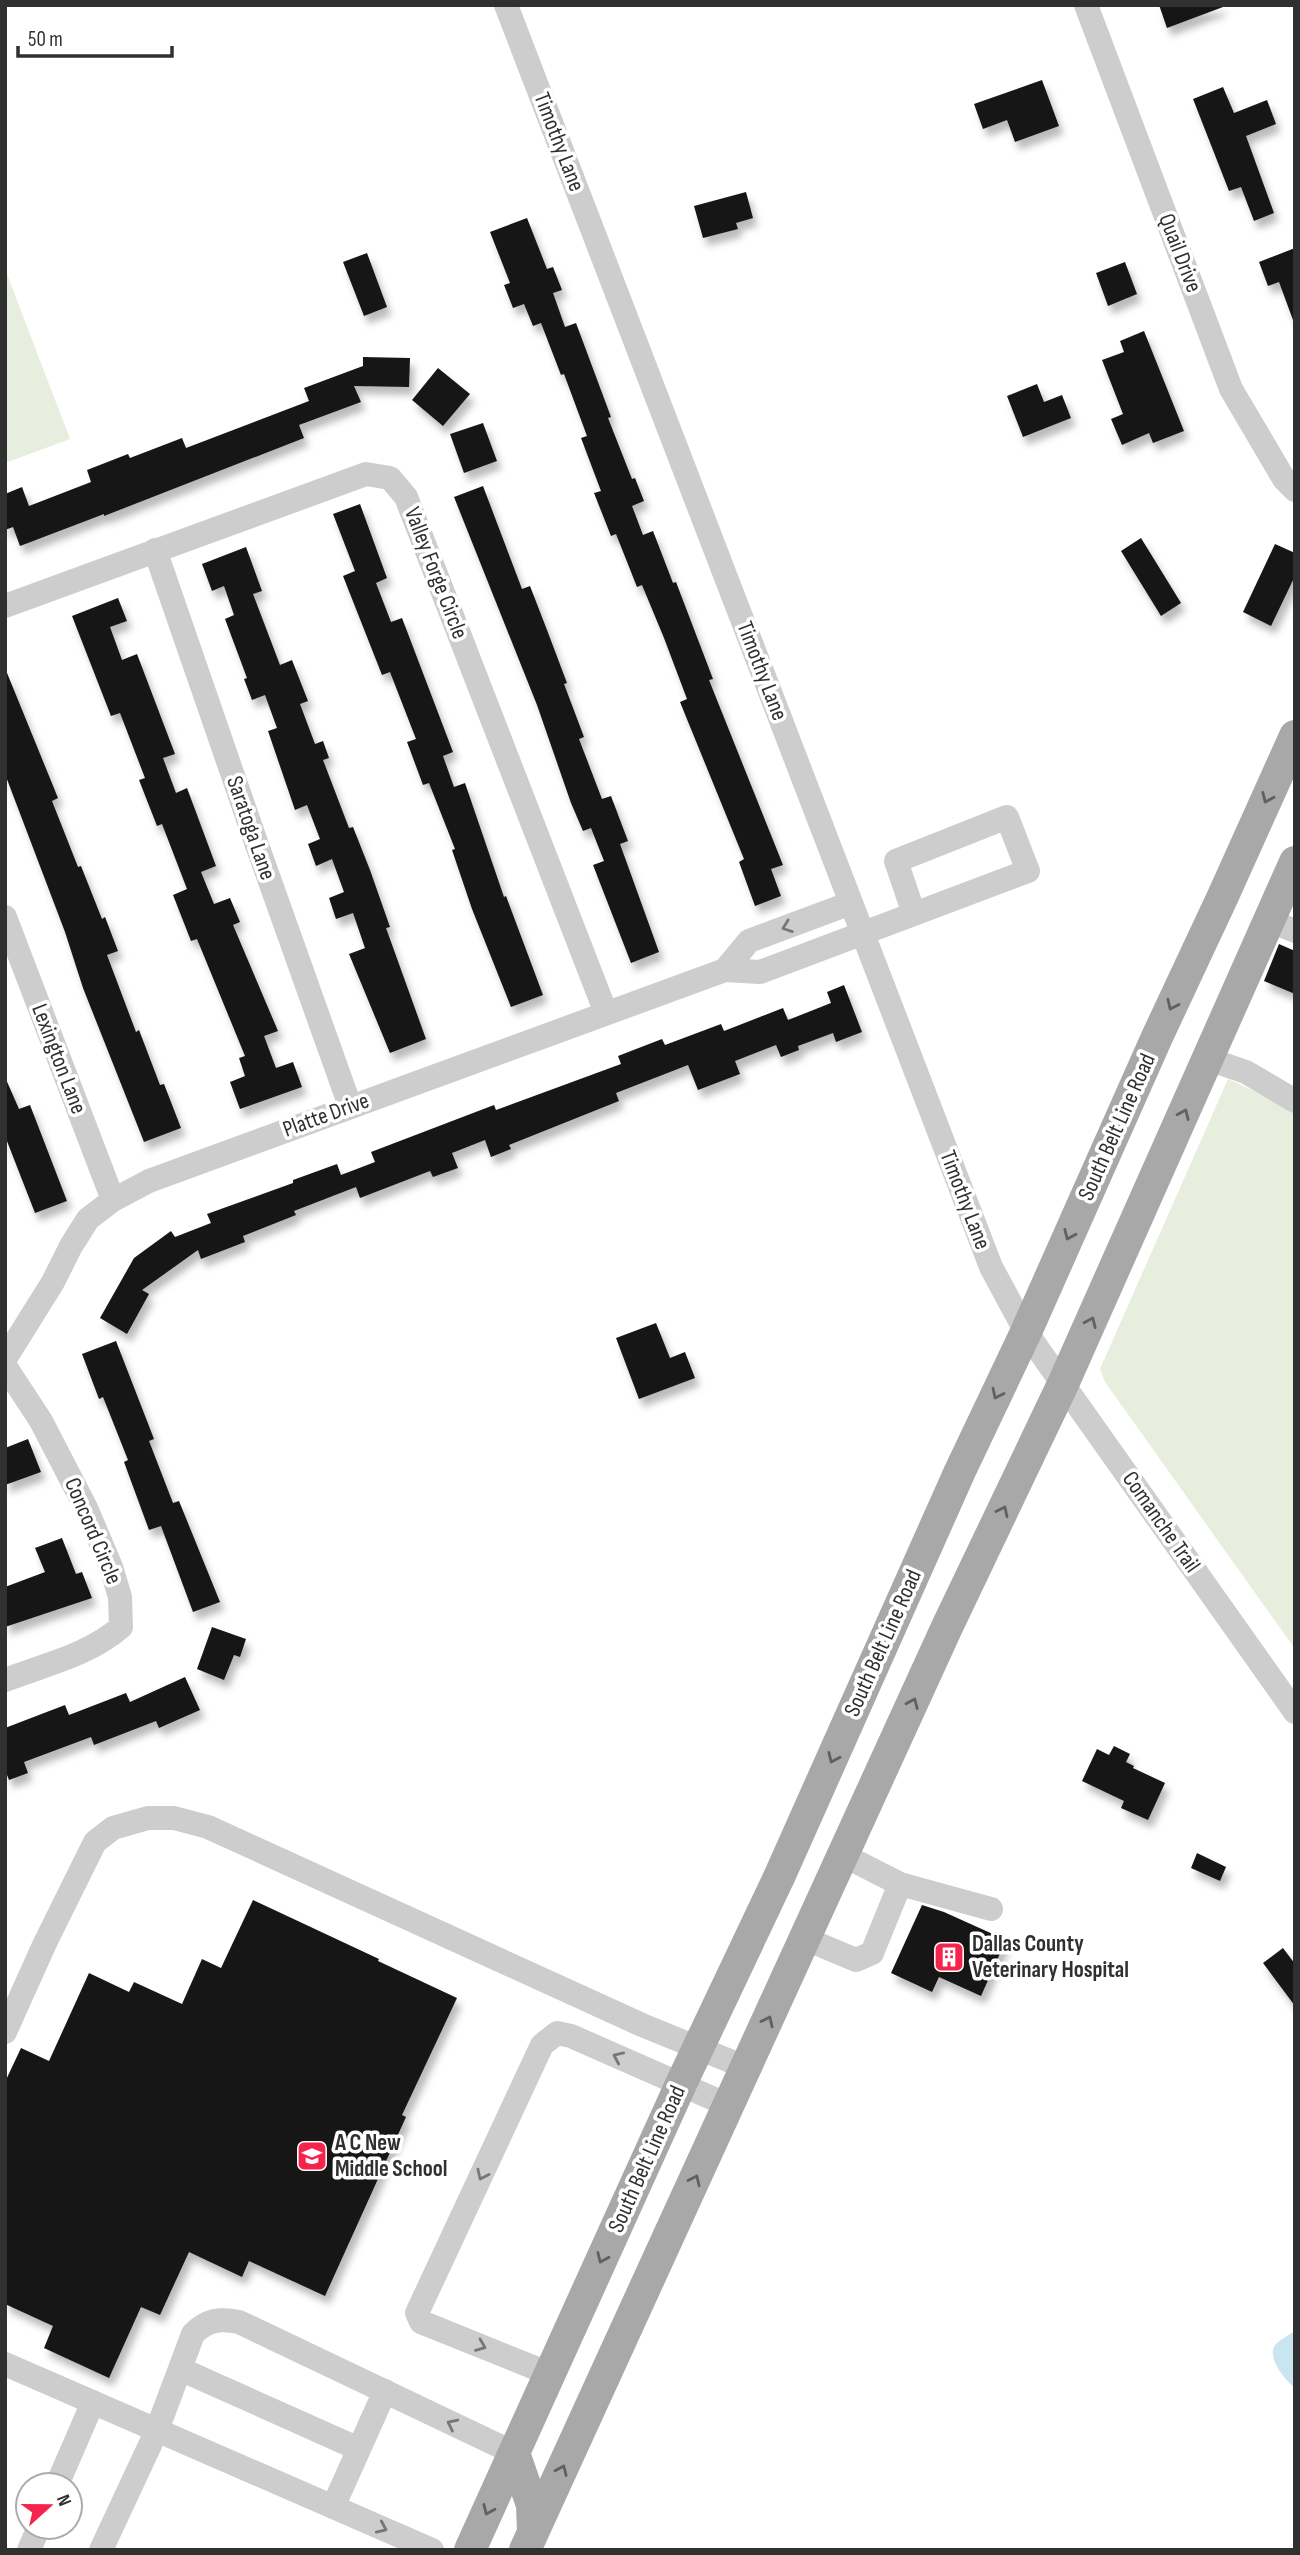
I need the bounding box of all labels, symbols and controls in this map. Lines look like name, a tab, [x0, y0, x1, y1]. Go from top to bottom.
scale bar	[18, 14, 172, 58]
text: 50 m	[28, 27, 63, 52]
street label: Timothy Lane	[527, 89, 591, 195]
street label: Quail Drive	[1152, 210, 1208, 296]
street label: Valley Forge Circle	[398, 503, 474, 643]
street label: Timothy Lane	[730, 618, 794, 724]
street label: Saratoga Lane	[220, 772, 282, 884]
one-way arrow	[1261, 791, 1275, 804]
one-way arrow	[782, 919, 794, 933]
one-way arrow	[1166, 998, 1180, 1010]
street label: Lexington Lane	[25, 1000, 93, 1118]
street label: South Belt Line Road	[1072, 1049, 1162, 1205]
street label: Platte Drive	[279, 1086, 373, 1144]
one-way arrow	[1176, 1109, 1190, 1122]
street label: Timothy Lane	[933, 1147, 997, 1253]
one-way arrow	[1064, 1228, 1078, 1240]
one-way arrow	[1083, 1317, 1097, 1329]
one-way arrow	[991, 1387, 1005, 1399]
street label: Comanche Trail	[1116, 1466, 1206, 1578]
street label: Concord Circle	[58, 1474, 128, 1588]
one-way arrow	[994, 1506, 1008, 1518]
street label: South Belt Line Road	[838, 1565, 928, 1721]
one-way arrow	[905, 1698, 919, 1710]
one-way arrow	[827, 1751, 841, 1763]
place label: Dallas County Veterinary Hospital	[972, 1930, 1129, 1984]
building icon: Dallas County Veterinary Hospital	[932, 1940, 966, 1974]
one-way arrow	[760, 2016, 774, 2029]
one-way arrow	[613, 2051, 625, 2065]
street label: South Belt Line Road	[602, 2081, 692, 2237]
place label: A C New Middle School	[334, 2129, 447, 2183]
school or university icon: A C New Middle School	[295, 2139, 329, 2173]
one-way arrow	[476, 2168, 490, 2180]
one-way arrow	[687, 2175, 701, 2187]
one-way arrow	[596, 2251, 610, 2263]
one-way arrow	[475, 2338, 487, 2352]
one-way arrow	[447, 2418, 459, 2432]
one-way arrow	[553, 2465, 567, 2477]
north arrow	[14, 2471, 84, 2541]
text: N	[51, 2492, 76, 2509]
one-way arrow	[482, 2503, 496, 2515]
one-way arrow	[375, 2520, 387, 2534]

